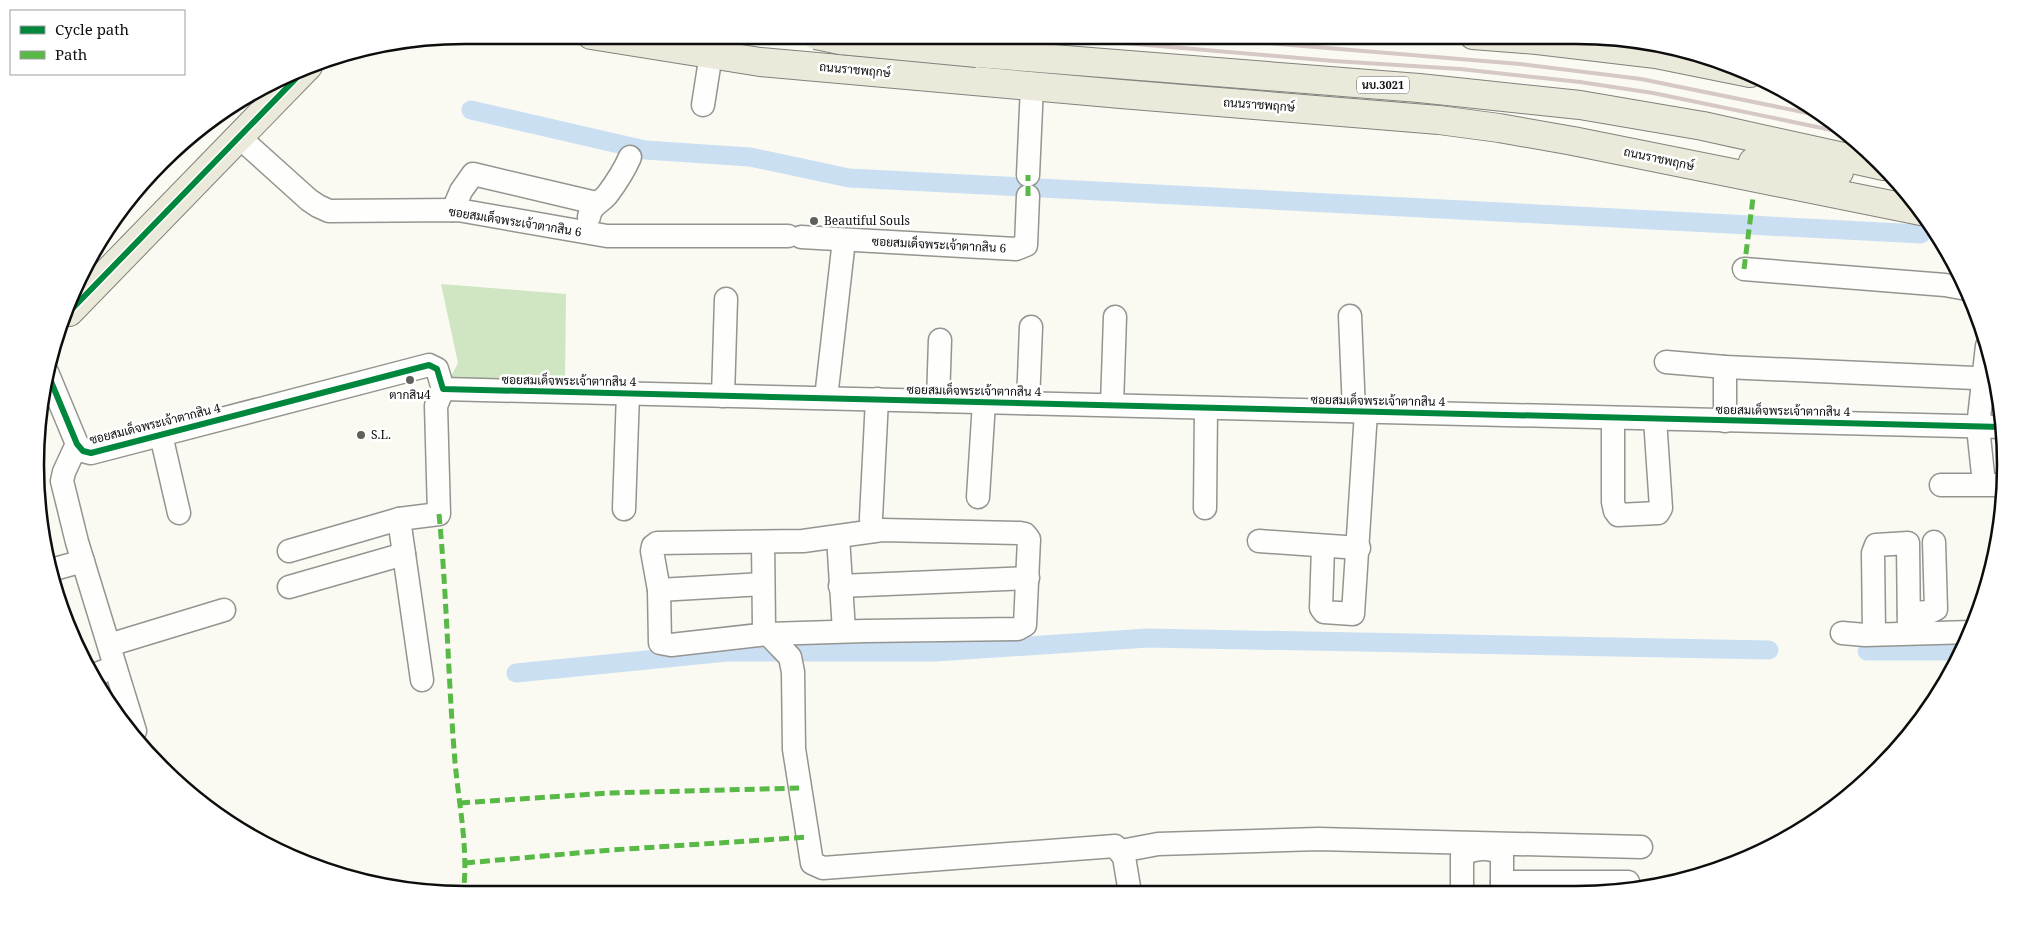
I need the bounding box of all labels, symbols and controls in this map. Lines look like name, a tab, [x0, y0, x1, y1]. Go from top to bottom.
legend	[10, 10, 185, 75]
text: Cycle path	[55, 19, 130, 39]
text: Path	[55, 44, 88, 64]
street label: ถนนราชพฤกษ์	[819, 58, 892, 81]
road number: นบ.3021	[1357, 76, 1409, 94]
street label: ถนนราชพฤกษ์	[1223, 94, 1296, 116]
street label: ถนนราชพฤกษ์	[1622, 143, 1697, 174]
street label: ซอยสมเด็จพระเจ้าตากสิน 6	[447, 203, 583, 240]
place label: Beautiful Souls	[824, 212, 910, 229]
marker: Beautiful Souls	[808, 215, 820, 227]
street label: ซอยสมเด็จพระเจ้าตากสิน 6	[871, 232, 1007, 257]
street label: ซอยสมเด็จพระเจ้าตากสิน 4	[502, 371, 637, 390]
marker: ตากสิน4	[404, 374, 416, 386]
street label: ซอยสมเด็จพระเจ้าตากสิน 4	[907, 381, 1042, 400]
place label: ตากสิน4	[389, 386, 431, 403]
street label: ซอยสมเด็จพระเจ้าตากสิน 4	[1311, 391, 1446, 410]
street label: ซอยสมเด็จพระเจ้าตากสิน 4	[87, 399, 223, 448]
street label: ซอยสมเด็จพระเจ้าตากสิน 4	[1716, 401, 1851, 420]
place label: S.L.	[371, 426, 391, 443]
marker: S.L.	[355, 429, 367, 441]

